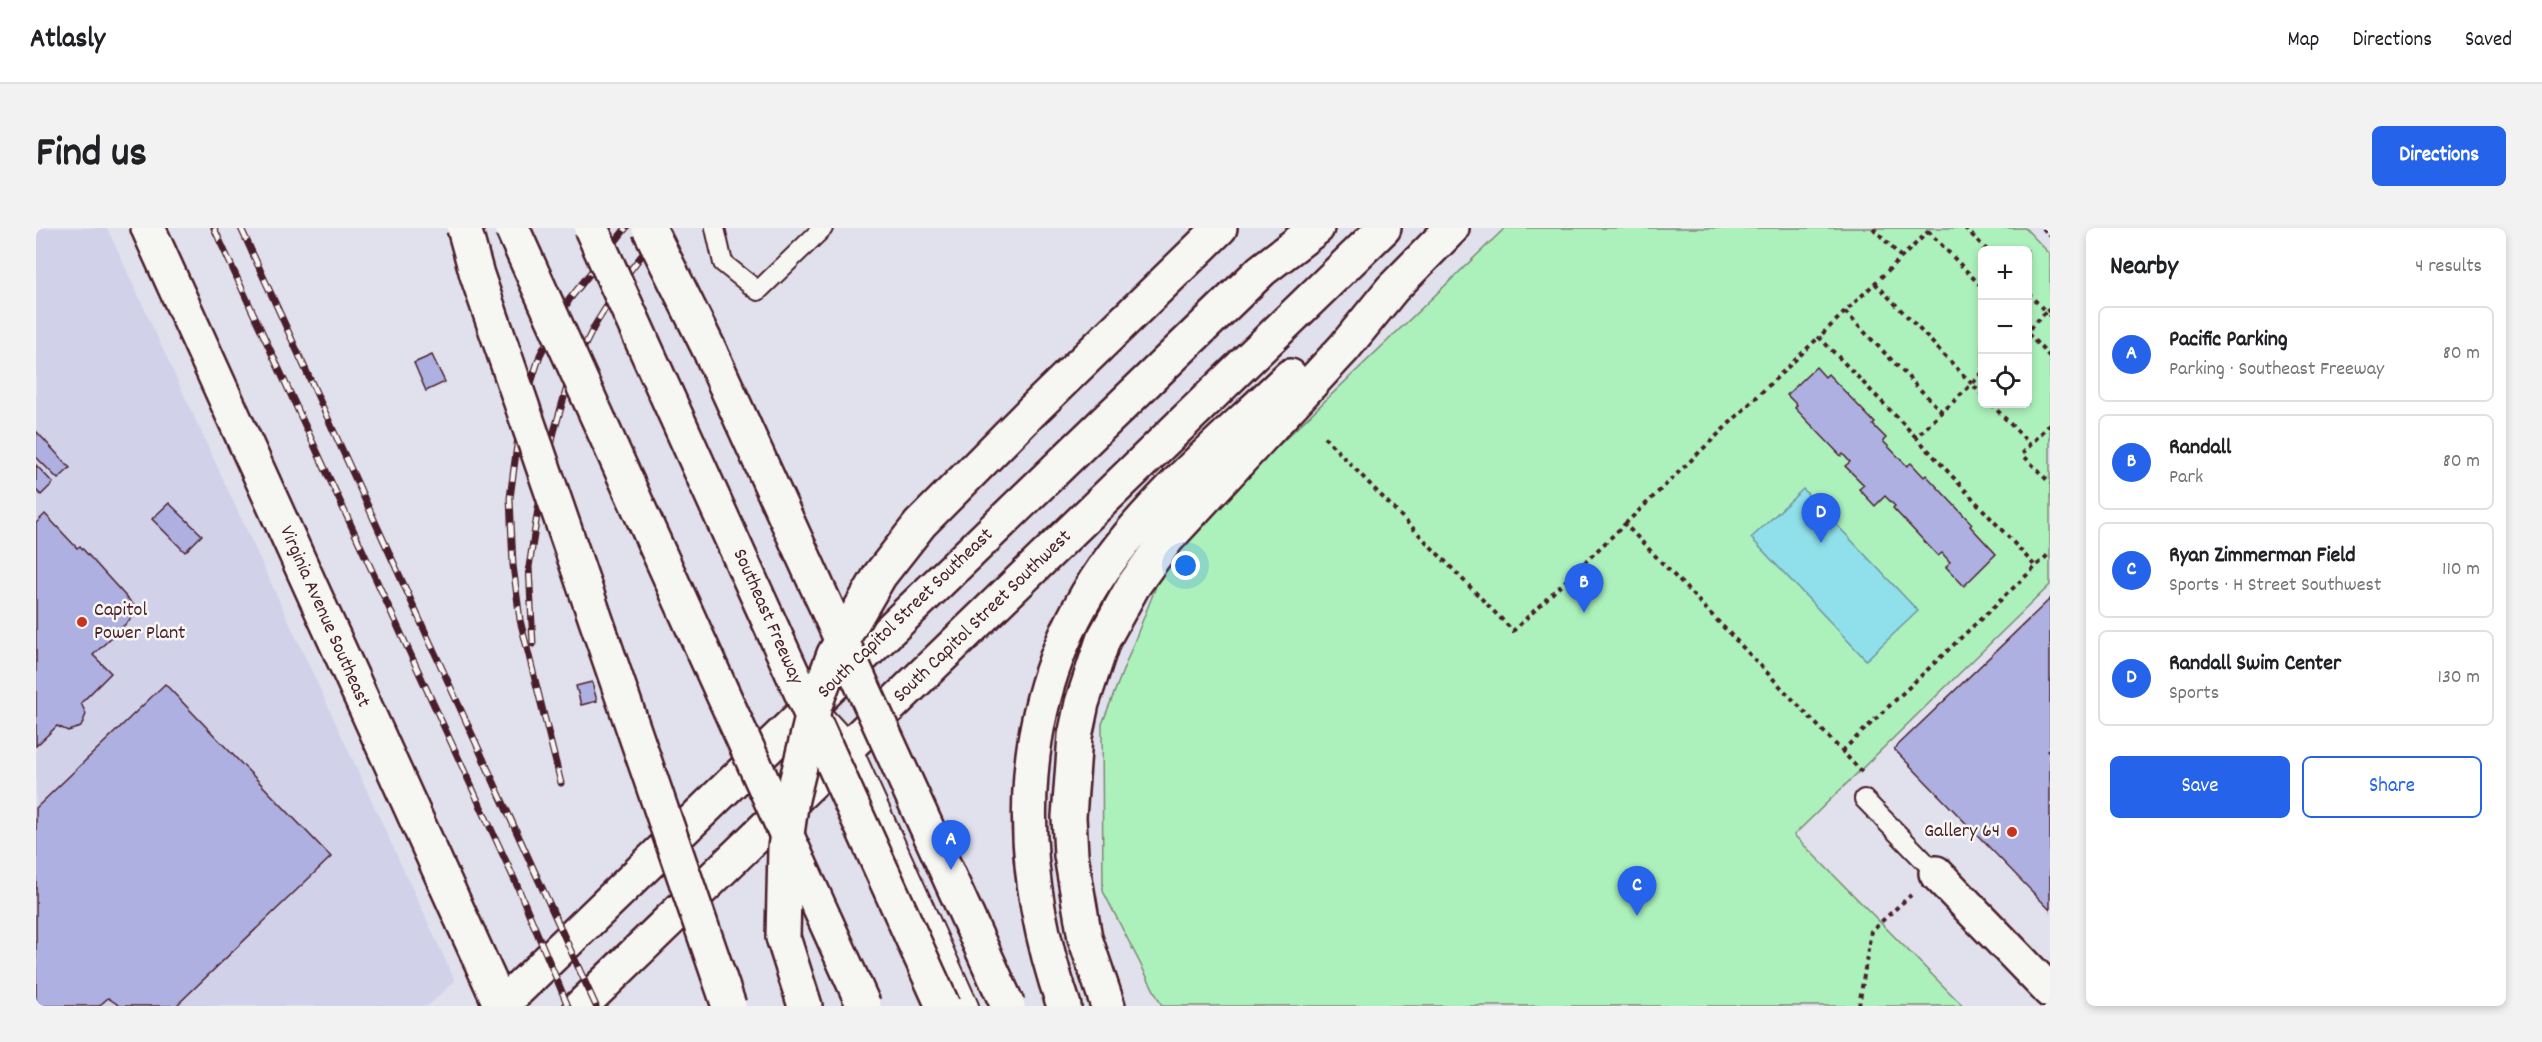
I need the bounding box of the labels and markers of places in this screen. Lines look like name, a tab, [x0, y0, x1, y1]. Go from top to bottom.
pin: D	[1802, 494, 1840, 543]
pin: B	[1564, 564, 1604, 613]
place label: Capitol Power Plant	[94, 597, 186, 648]
marker: Capitol Power Plant	[75, 615, 89, 629]
place label: Gallery 64	[1924, 818, 2000, 846]
pin: A	[932, 820, 970, 870]
marker: Gallery 64	[2005, 825, 2019, 839]
pin: C	[1618, 866, 1656, 916]

